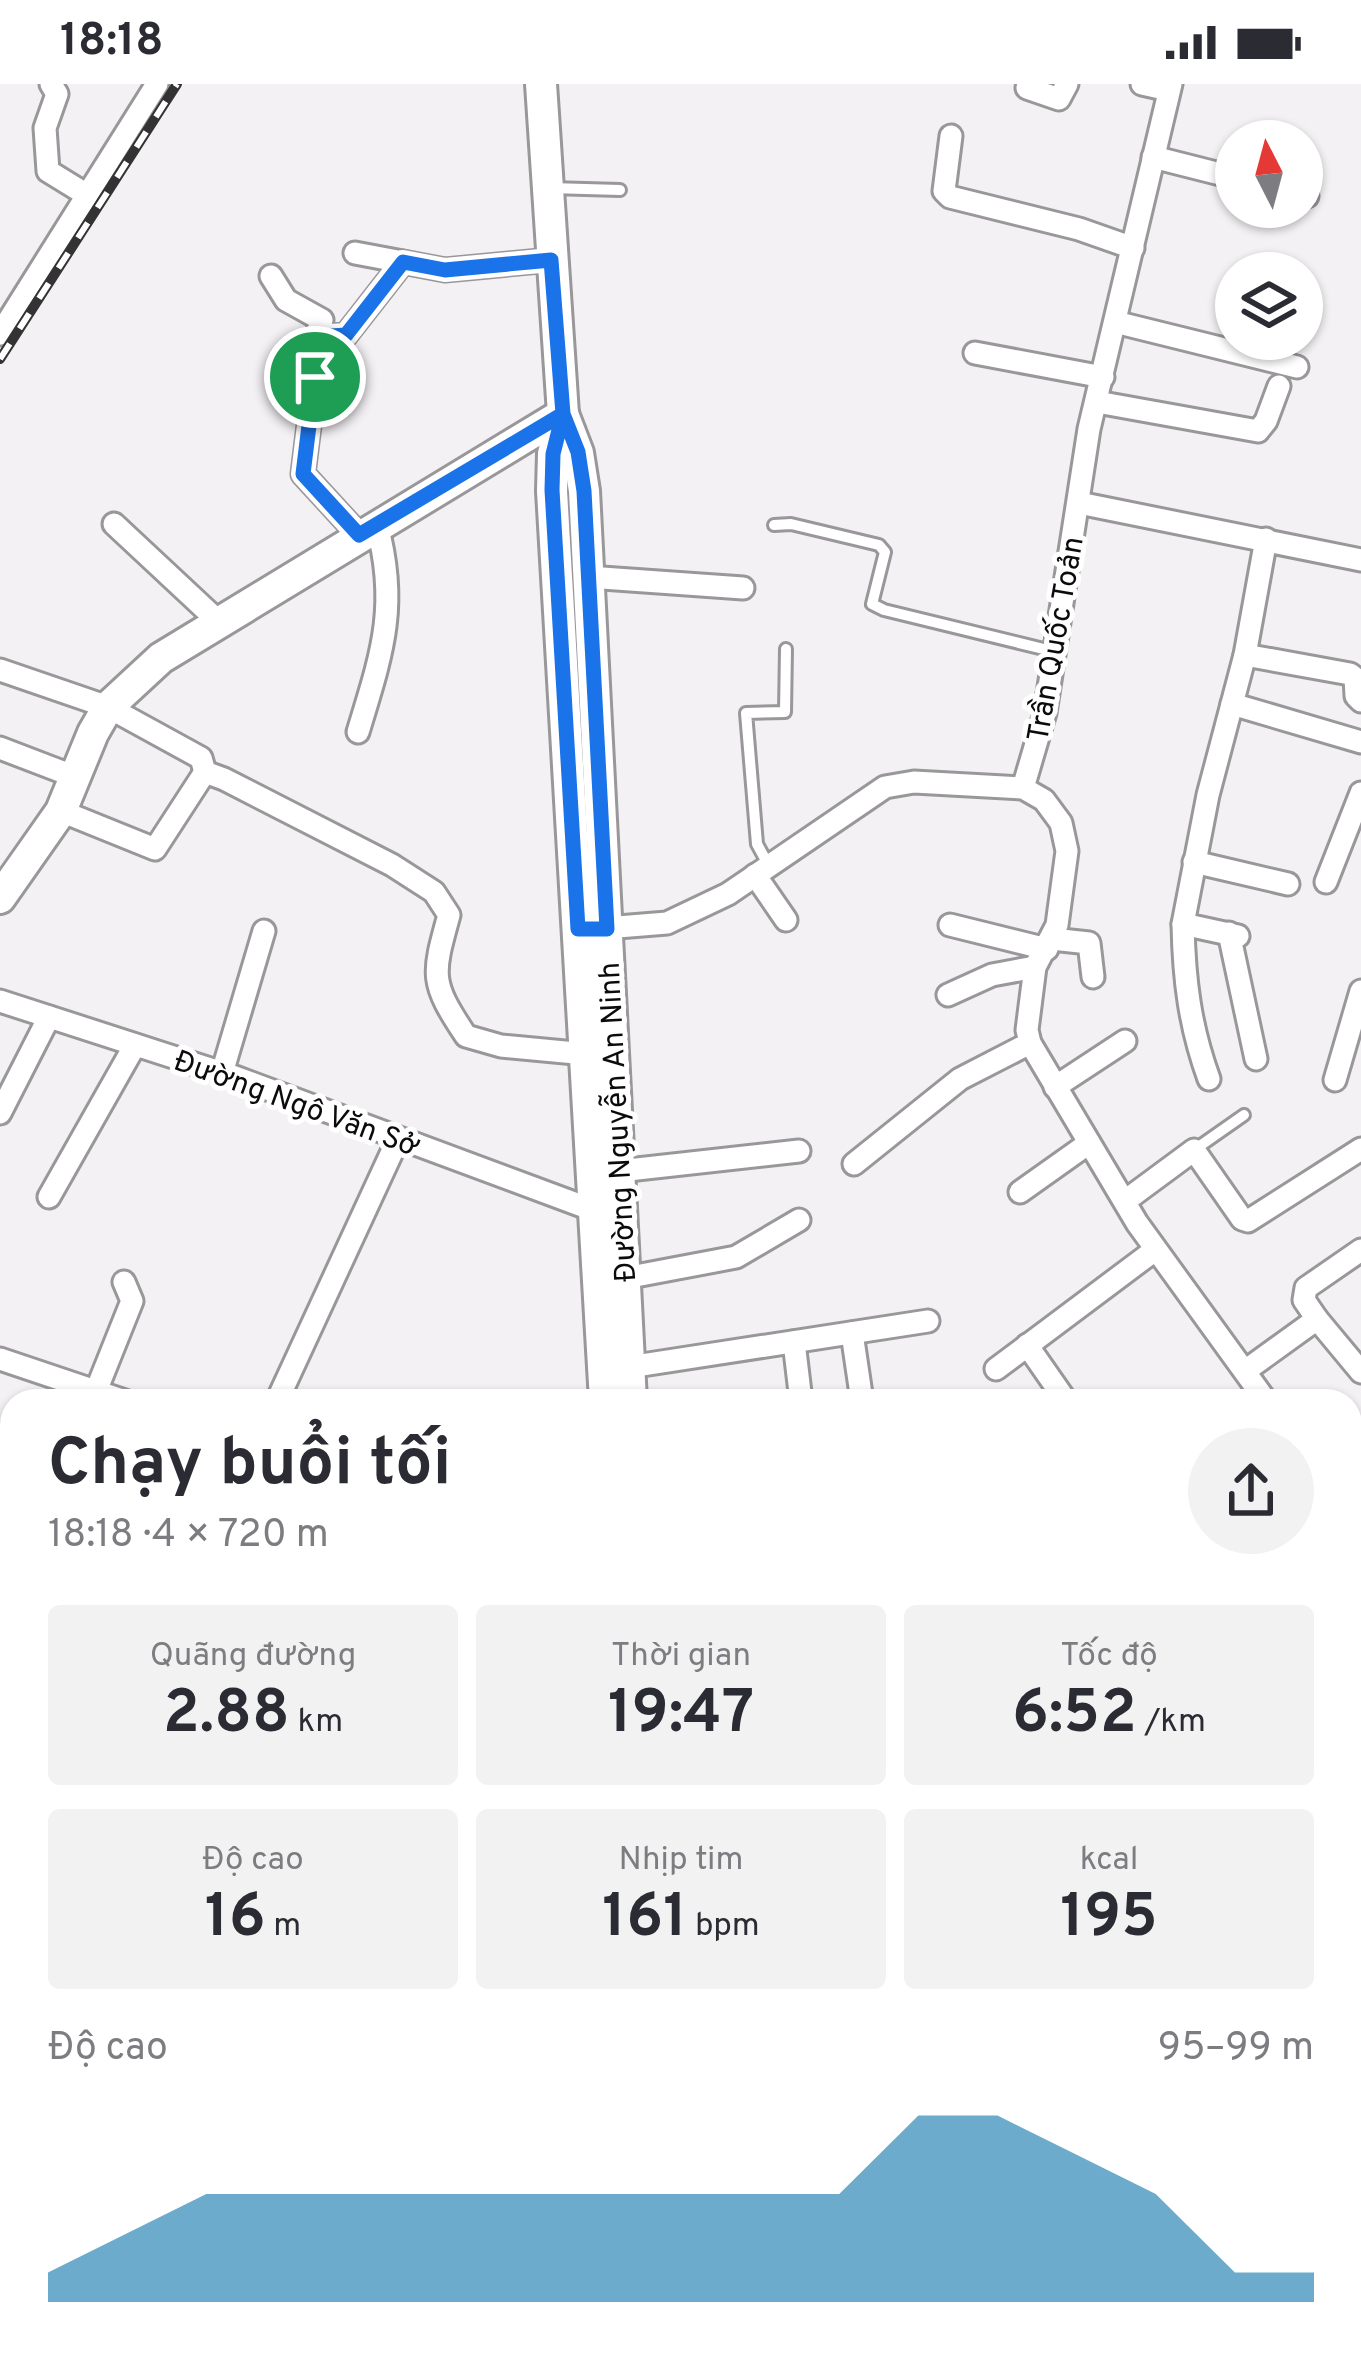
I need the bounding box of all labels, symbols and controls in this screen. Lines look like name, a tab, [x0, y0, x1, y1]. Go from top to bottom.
text: 18:18	[60, 14, 164, 71]
north arrow	[1215, 120, 1323, 228]
map controls	[1215, 120, 1323, 360]
button: layers	[1215, 252, 1323, 360]
pin	[264, 326, 366, 428]
icon: arrive	[282, 344, 348, 410]
street label: Trần Quốc Toản	[1020, 534, 1094, 745]
street label: Đường Nguyễn An Ninh	[590, 961, 646, 1283]
street label: Đường Ngô Văn Sở	[168, 1044, 424, 1167]
text: Chạy buổi tối	[48, 1425, 451, 1508]
button: share	[1188, 1428, 1314, 1554]
text: 18:18 · 4 × 720 m	[48, 1512, 329, 1561]
text: Quãng đường	[150, 1636, 356, 1678]
text: Thời gian	[611, 1636, 751, 1678]
text: Tốc độ	[1060, 1636, 1158, 1678]
text: 2.88	[163, 1678, 290, 1754]
text: 19:47	[608, 1678, 754, 1754]
text: 6:52	[1012, 1678, 1137, 1754]
text: km	[290, 1702, 343, 1744]
text: /km	[1137, 1702, 1206, 1744]
text: Độ cao	[202, 1840, 304, 1882]
text: Nhịp tim	[619, 1840, 743, 1882]
text: kcal	[1080, 1840, 1138, 1882]
text: 16	[205, 1882, 266, 1958]
text: 161	[602, 1882, 687, 1958]
text: 195	[1060, 1882, 1158, 1958]
text: m	[266, 1906, 301, 1948]
text: bpm	[687, 1906, 760, 1948]
text: Độ cao	[48, 2025, 168, 2074]
text: 95–99 m	[1158, 2025, 1314, 2074]

